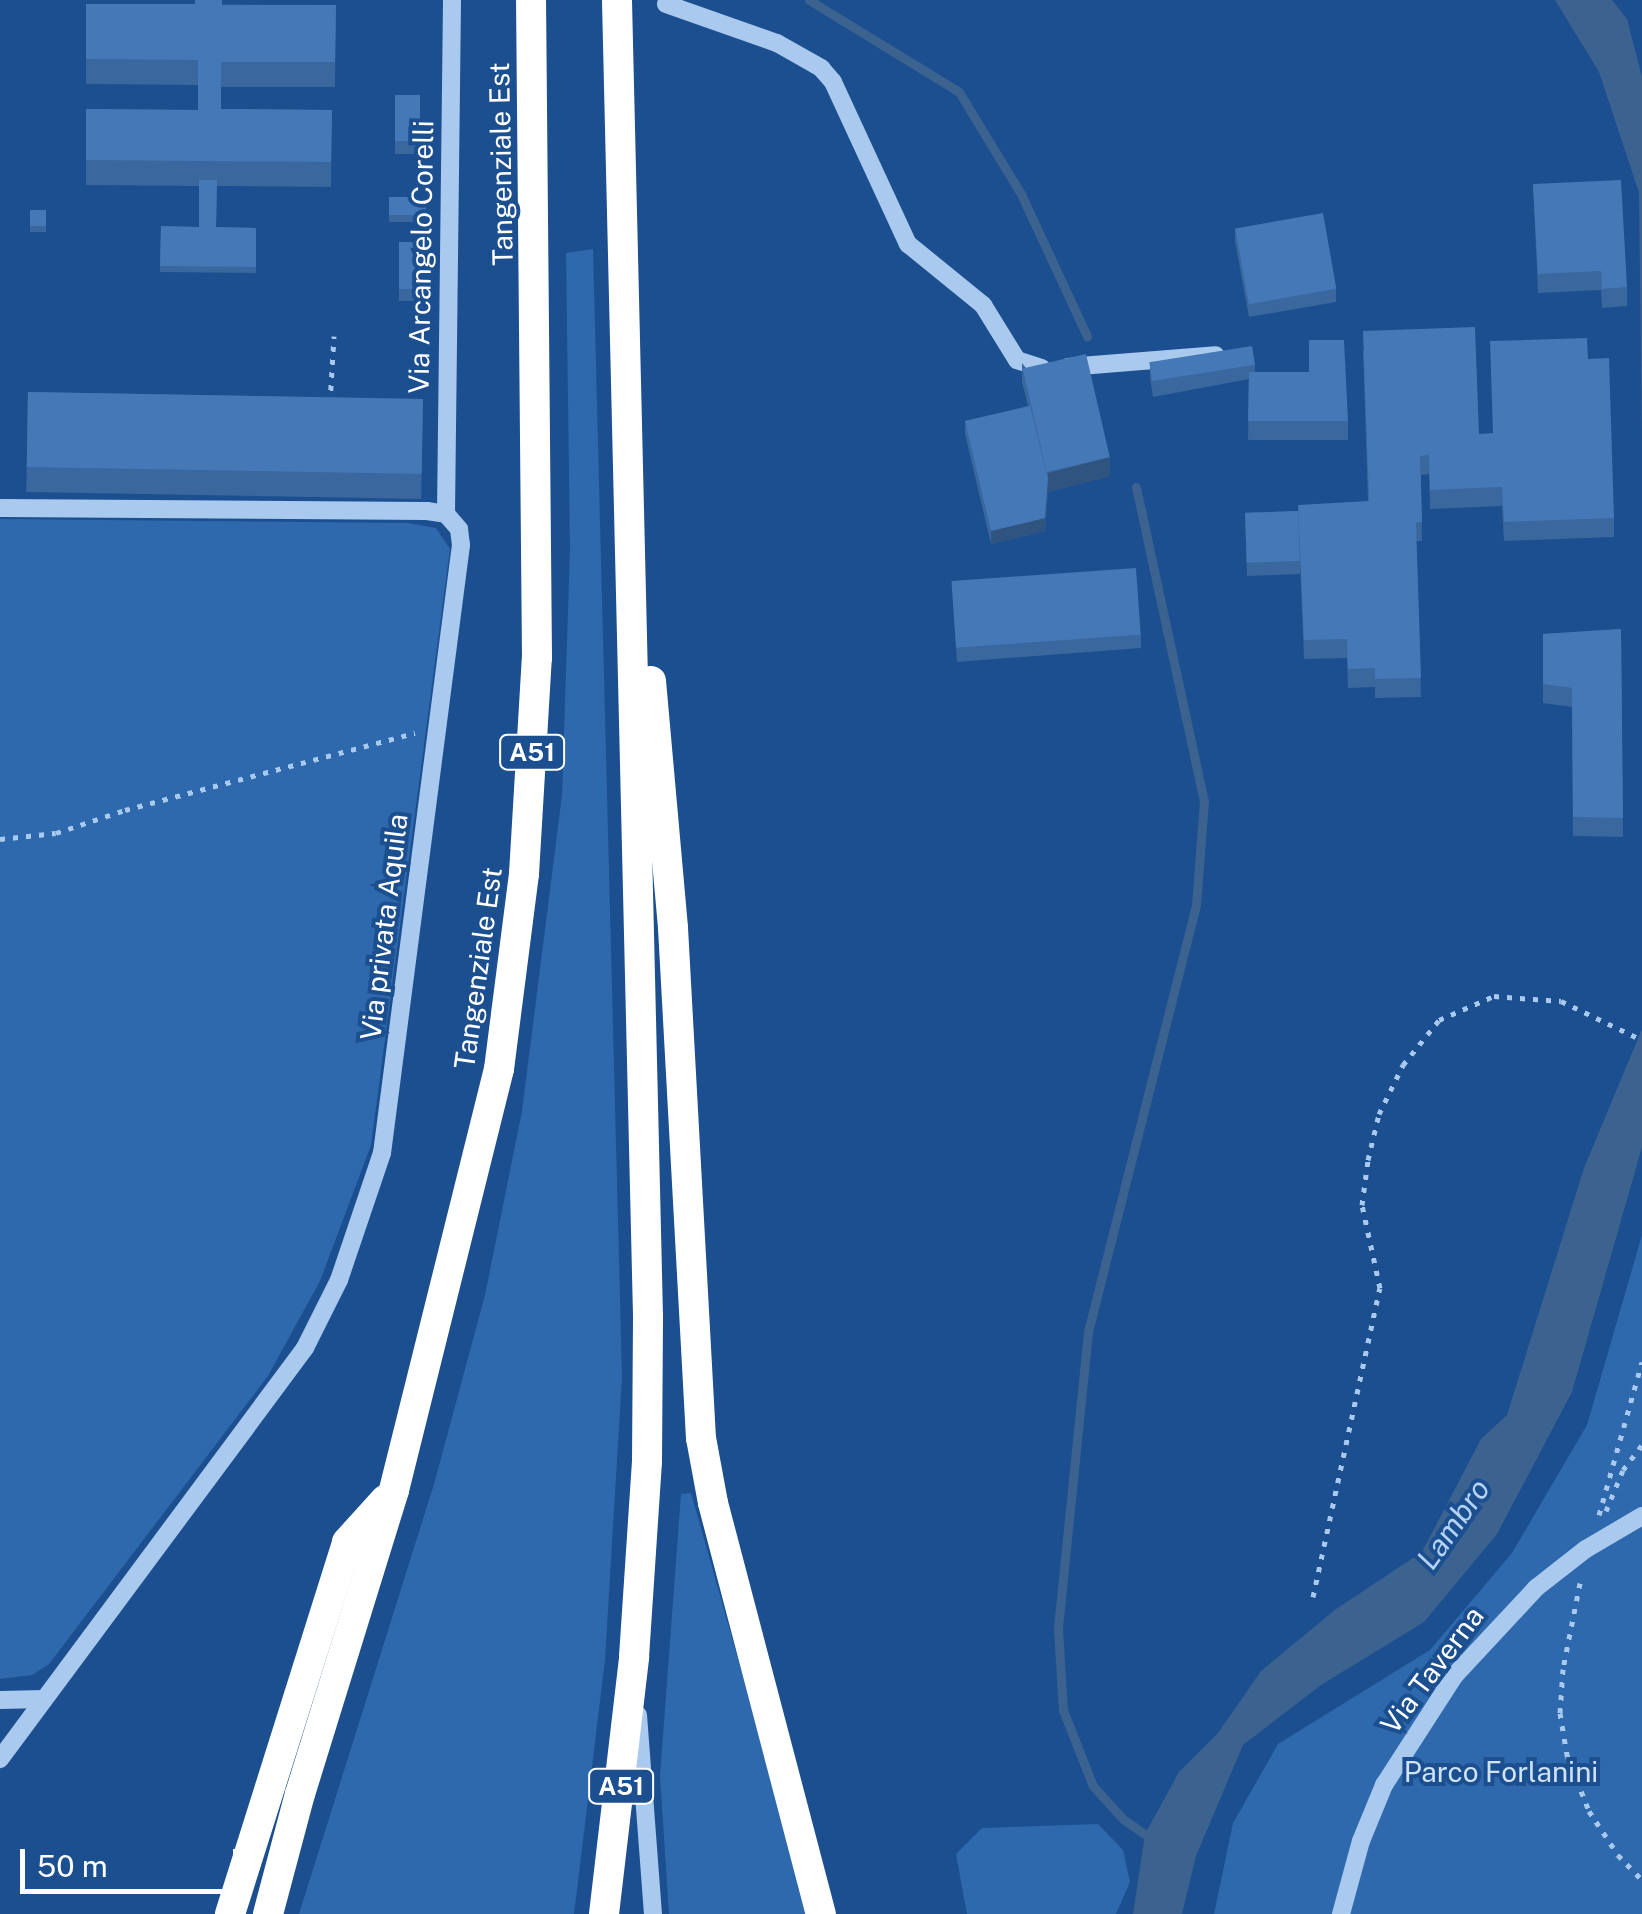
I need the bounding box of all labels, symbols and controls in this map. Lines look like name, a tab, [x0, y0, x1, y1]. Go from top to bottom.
street label: Tangenziale Est	[482, 62, 520, 266]
street label: Via Arcangelo Corelli	[402, 120, 440, 394]
road number: A51	[497, 732, 567, 772]
street label: Via privata Aquila	[353, 812, 415, 1042]
street label: Tangenziale Est	[447, 865, 509, 1071]
water label: Lambro	[1409, 1472, 1497, 1576]
street label: Via Taverna	[1373, 1600, 1491, 1740]
park label: Parco Forlanini	[1404, 1755, 1598, 1789]
road number: A51	[586, 1766, 656, 1806]
scale bar	[25, 1829, 242, 1891]
text: 50 m	[37, 1848, 108, 1884]

